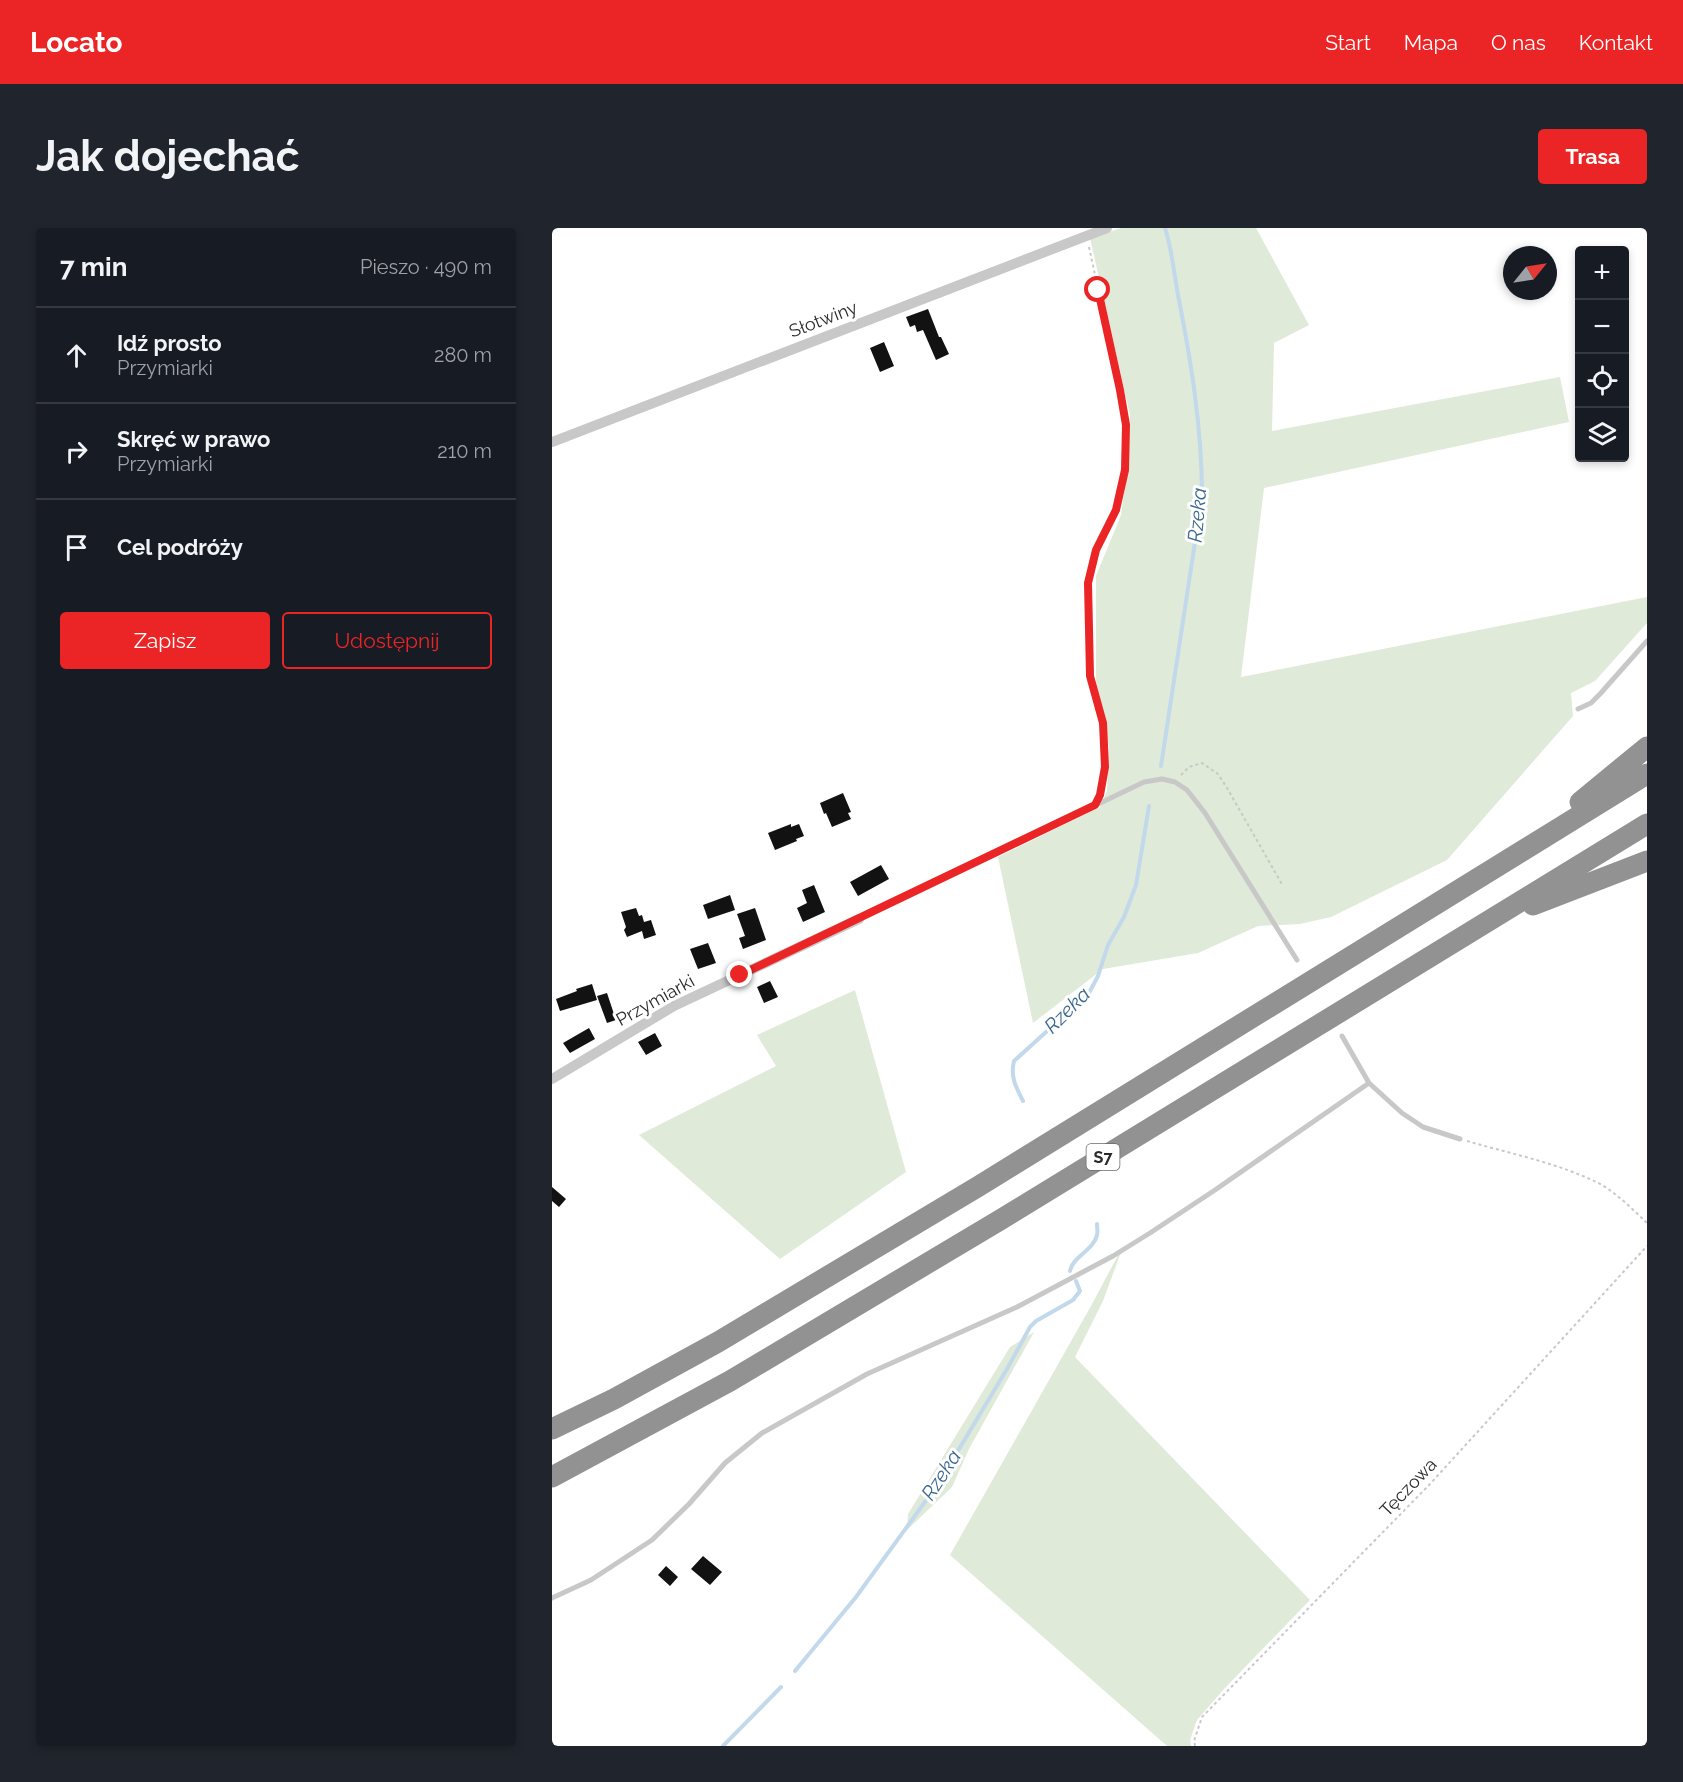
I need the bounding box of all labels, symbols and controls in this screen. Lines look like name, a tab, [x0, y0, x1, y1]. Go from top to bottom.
text: Locato	[30, 26, 122, 59]
text: Start	[1325, 30, 1371, 55]
text: Mapa	[1404, 30, 1458, 55]
text: O nas	[1491, 30, 1546, 55]
text: Kontakt	[1579, 30, 1653, 55]
button: Trasa	[1538, 129, 1647, 184]
text: Jak dojechać	[36, 132, 299, 181]
north arrow	[1503, 246, 1557, 300]
map controls	[1575, 246, 1629, 462]
button: +	[1575, 246, 1629, 300]
text: 7 min	[60, 252, 127, 282]
text: Pieszo · 490 m	[360, 255, 492, 279]
route start	[1084, 276, 1110, 302]
street label: Słotwiny	[786, 296, 860, 342]
button: −	[1575, 300, 1629, 354]
text: Idź prosto	[117, 330, 222, 356]
icon: ahead	[60, 339, 93, 372]
text: 280 m	[434, 343, 492, 367]
button: locate	[1575, 354, 1629, 408]
text: Przymiarki	[117, 356, 213, 380]
button: layers	[1575, 408, 1629, 462]
text: Skręć w prawo	[117, 426, 270, 452]
icon: right	[60, 435, 93, 468]
text: 210 m	[437, 439, 492, 463]
text: Przymiarki	[117, 452, 213, 476]
water label: Rzeka	[1183, 487, 1211, 543]
icon: arrive	[60, 531, 93, 564]
text: Cel podróży	[117, 534, 243, 560]
button: Zapisz	[60, 612, 270, 669]
button: Udostępnij	[282, 612, 492, 669]
route end	[726, 961, 752, 987]
street label: Przymiarki	[612, 970, 698, 1030]
water label: Rzeka	[1039, 982, 1095, 1038]
road number: S7	[1086, 1144, 1120, 1170]
water label: Rzeka	[916, 1445, 966, 1505]
street label: Tęczowa	[1375, 1454, 1441, 1520]

